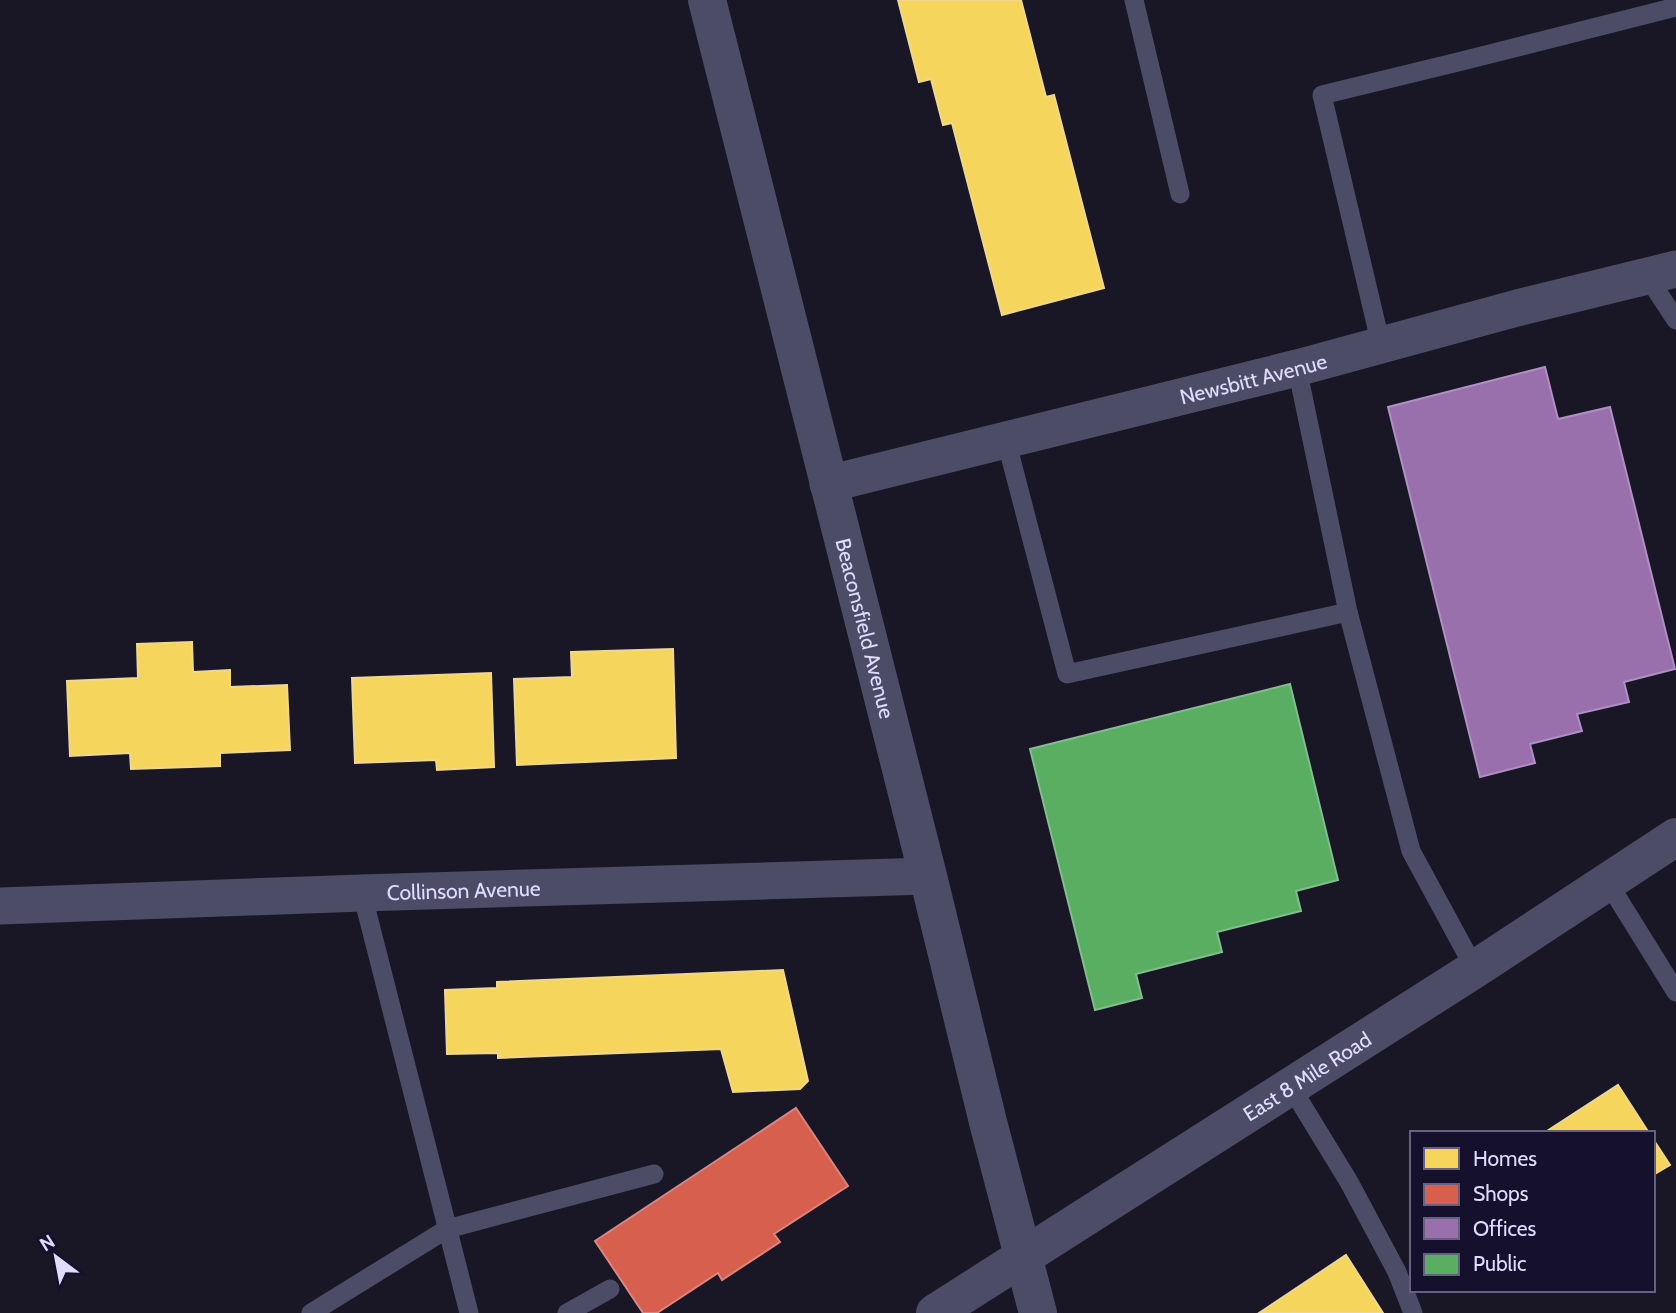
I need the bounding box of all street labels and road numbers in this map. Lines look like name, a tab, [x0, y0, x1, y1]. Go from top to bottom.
street label: Newsbitt Avenue	[1177, 348, 1330, 409]
street label: Beaconsfield Avenue	[831, 536, 900, 721]
street label: Collinson Avenue	[386, 875, 541, 905]
street label: East 8 Mile Road	[1238, 1026, 1376, 1126]

